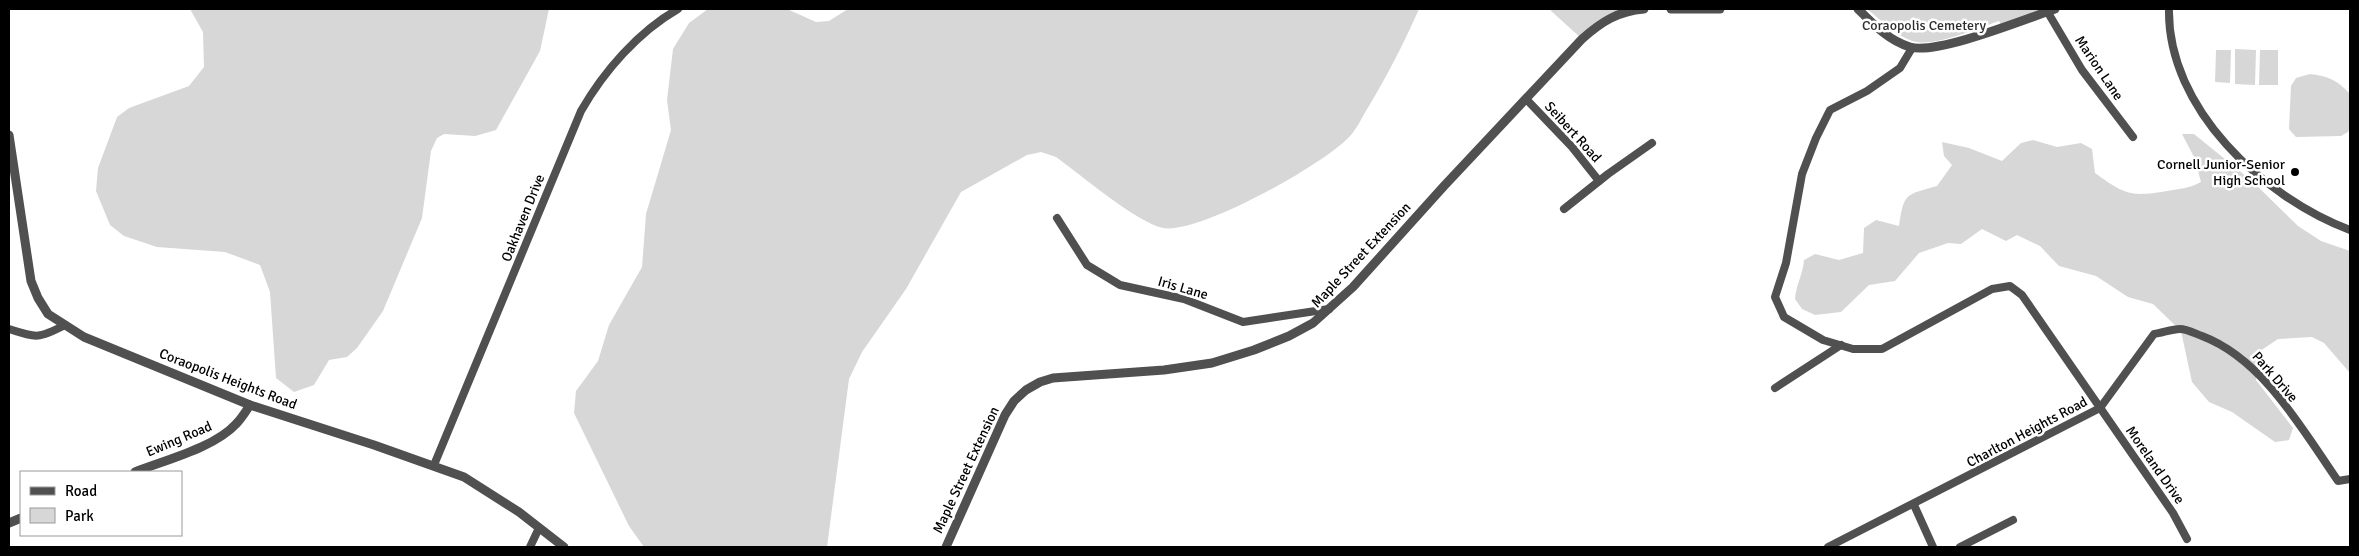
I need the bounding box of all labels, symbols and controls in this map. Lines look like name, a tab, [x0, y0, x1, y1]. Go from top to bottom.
park label: Coraopolis Cemetery	[1862, 17, 1986, 34]
street label: Marion Lane	[2071, 32, 2127, 104]
street label: Seibert Road	[1541, 98, 1605, 166]
place label: Cornell Junior-Senior High School	[2157, 156, 2286, 189]
marker: Cornell Junior-Senior High School	[2289, 166, 2301, 178]
street label: Oakhaven Drive	[498, 172, 548, 264]
street label: Maple Street Extension	[1308, 199, 1414, 311]
street label: Iris Lane	[1156, 273, 1210, 303]
street label: Coraopolis Heights Road	[157, 345, 299, 413]
street label: Park Drive	[2248, 348, 2302, 406]
street label: Charlton Heights Road	[1964, 393, 2090, 471]
street label: Maple Street Extension	[929, 404, 1003, 536]
street label: Ewing Road	[144, 418, 214, 460]
street label: Moreland Drive	[2122, 423, 2188, 507]
legend	[20, 471, 182, 536]
text: Road	[65, 482, 97, 500]
text: Park	[65, 507, 94, 525]

